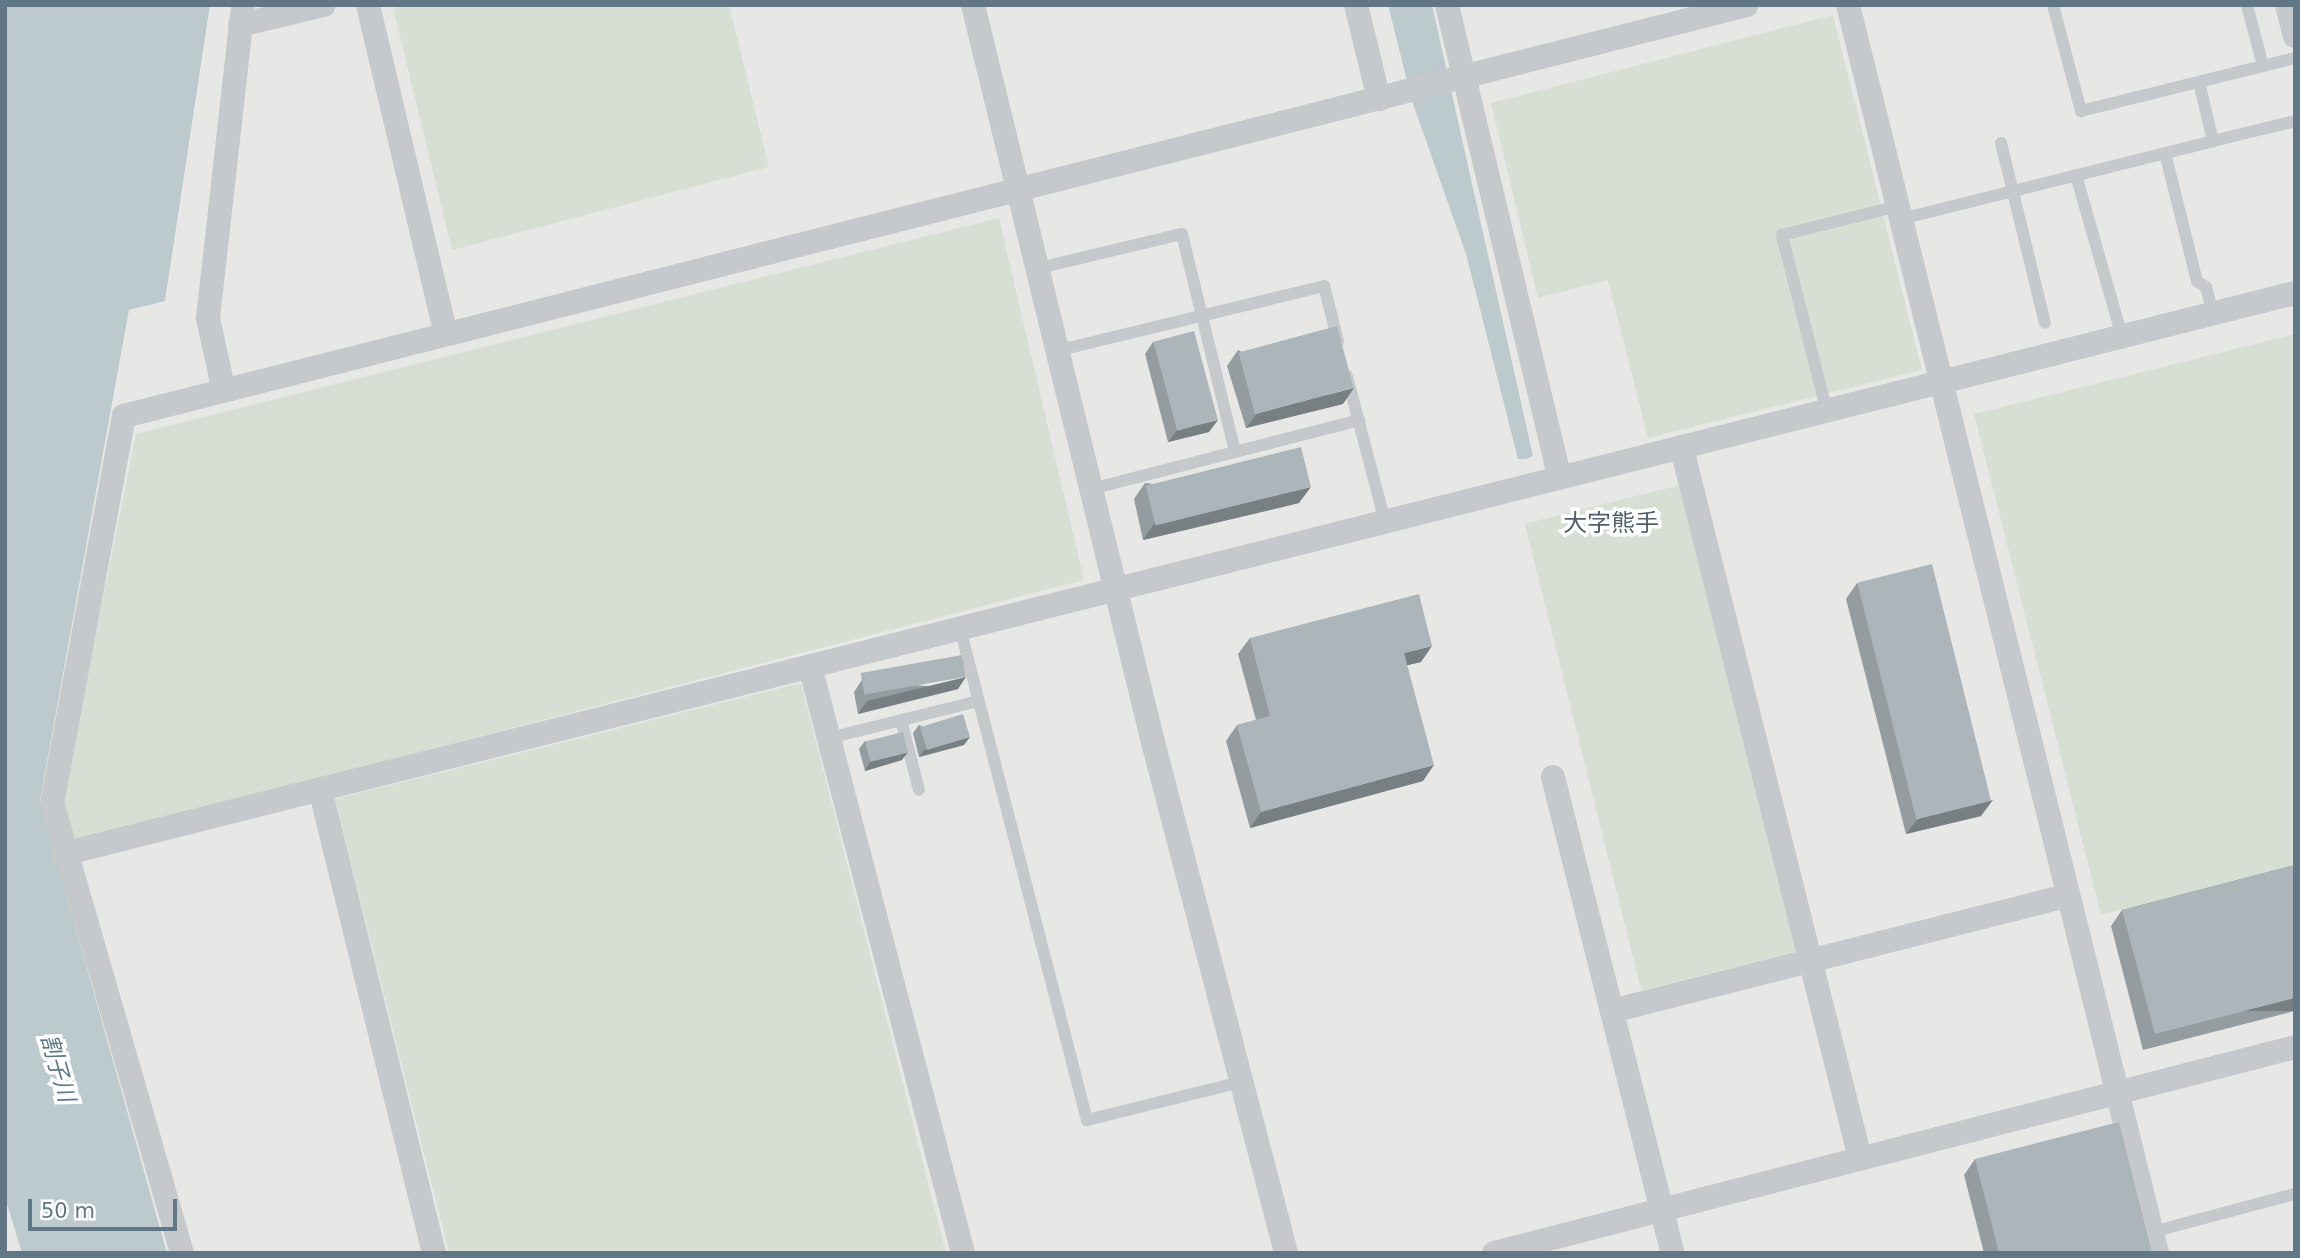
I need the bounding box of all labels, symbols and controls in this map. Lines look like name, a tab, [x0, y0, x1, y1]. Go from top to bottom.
district label: 大字熊手	[1563, 510, 1659, 538]
water label: 割子川	[35, 1031, 81, 1105]
scale bar	[32, 1184, 180, 1228]
text: 50 m	[41, 1199, 95, 1223]

